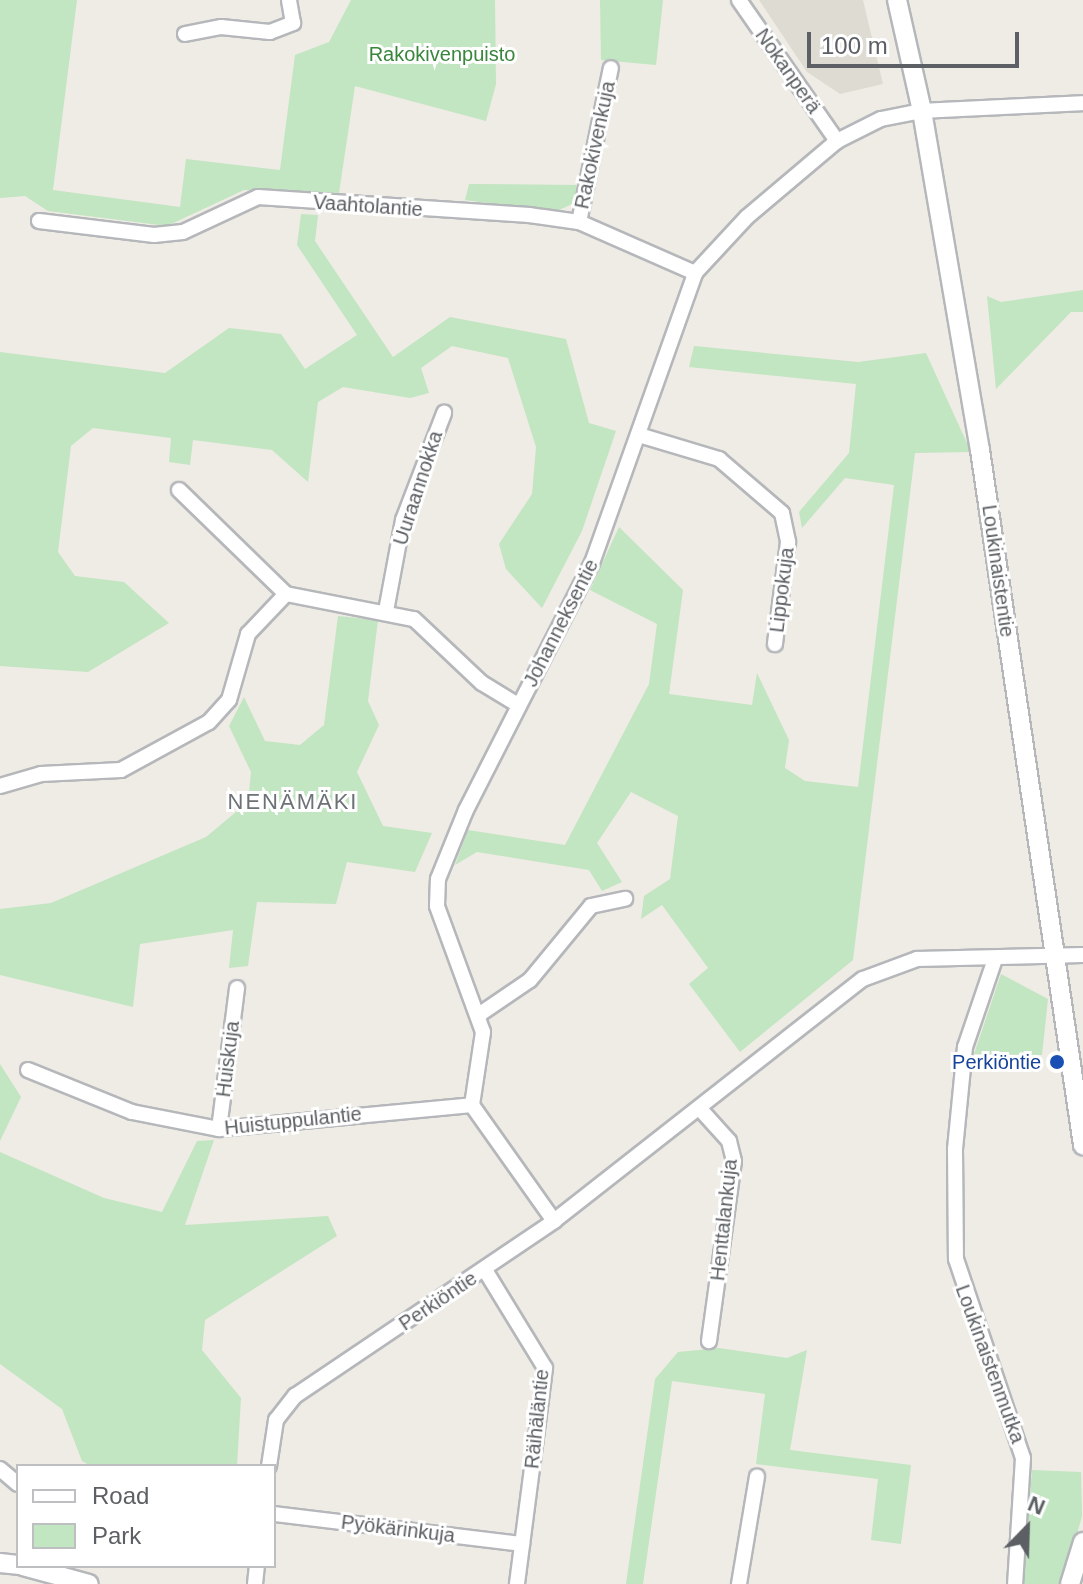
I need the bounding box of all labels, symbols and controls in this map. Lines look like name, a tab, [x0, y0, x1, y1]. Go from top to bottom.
scale bar	[811, 16, 1023, 66]
street label: Nokanperä	[750, 24, 826, 118]
text: 100 m	[821, 32, 888, 59]
park label: Rakokivenpuisto	[369, 42, 515, 66]
street label: Rakokivenkuja	[570, 79, 620, 211]
street label: Vaahtolantie	[312, 190, 424, 222]
street label: Uuraannokka	[388, 428, 448, 548]
street label: Loukinaistentie	[977, 503, 1019, 639]
street label: Lippokuja	[765, 546, 799, 634]
street label: Johanneksentie	[519, 555, 603, 691]
district label: NENÄMÄKI	[228, 789, 358, 815]
street label: Huiskuja	[211, 1019, 245, 1099]
place label: Perkiöntie	[952, 1050, 1041, 1074]
marker: Perkiöntie	[1048, 1053, 1066, 1071]
street label: Huistuppulantie	[223, 1102, 363, 1140]
street label: Henttalankuja	[706, 1158, 742, 1282]
street label: Perkiöntie	[394, 1266, 482, 1336]
street label: Loukinaistenmutka	[950, 1282, 1030, 1446]
street label: Räihäläntie	[520, 1368, 554, 1470]
legend	[16, 1464, 276, 1568]
text: Road	[92, 1482, 149, 1509]
north arrow	[987, 1488, 1067, 1568]
text: N	[1024, 1491, 1049, 1520]
street label: Pyökärinkuja	[340, 1510, 456, 1548]
text: Park	[92, 1522, 141, 1549]

